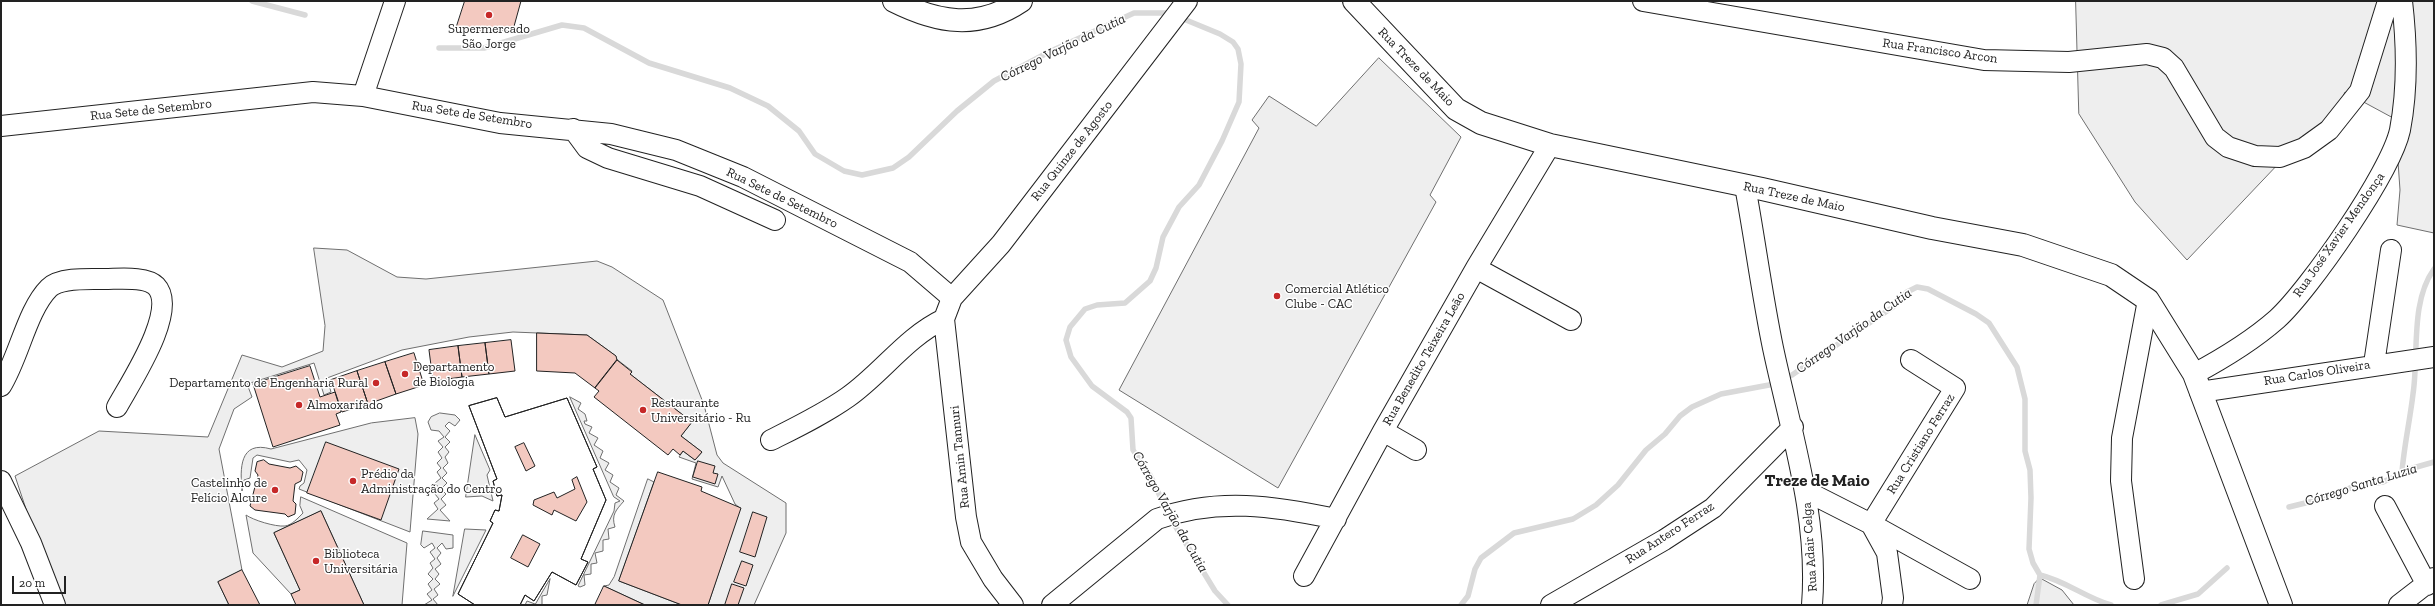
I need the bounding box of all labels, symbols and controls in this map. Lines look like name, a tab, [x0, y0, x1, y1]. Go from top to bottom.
marker: Supermercado São Jorge	[484, 10, 494, 20]
water label: Córrego Varjão da Cutia	[998, 10, 1128, 86]
place label: Supermercado São Jorge	[448, 21, 530, 52]
street label: Rua Treze de Maio	[1375, 24, 1457, 110]
street label: Rua Francisco Arcon	[1881, 35, 1999, 67]
street label: Rua Sete de Setembro	[90, 96, 212, 124]
street label: Rua Sete de Setembro	[411, 98, 533, 132]
street label: Rua Quinze de Agosto	[1028, 98, 1116, 204]
street label: Rua Sete de Setembro	[724, 164, 840, 232]
street label: Rua José Xavier Mendonça	[2290, 170, 2388, 300]
street label: Rua Treze de Maio	[1742, 179, 1846, 215]
place label: Comercial Atlético Clube - CAC	[1285, 281, 1389, 312]
water label: Córrego Varjão da Cutia	[1793, 285, 1915, 377]
street label: Rua Benedito Teixeira Leão	[1379, 290, 1469, 428]
marker: Comercial Atlético Clube - CAC	[1272, 291, 1282, 301]
street label: Rua Carlos Oliveira	[2263, 357, 2371, 389]
place label: Departamento de Biologia	[413, 359, 495, 390]
marker: Departamento de Biologia	[400, 369, 410, 379]
place label: Departamento de Engenharia Rural	[169, 375, 368, 391]
marker: Departamento de Engenharia Rural	[371, 378, 381, 388]
street label: Rua Cristiano Ferraz	[1884, 391, 1958, 497]
place label: Restaurante Universitário - Ru	[651, 395, 751, 426]
place label: Almoxarifado	[307, 397, 383, 413]
marker: Almoxarifado	[294, 400, 304, 410]
marker: Restaurante Universitário - Ru	[638, 405, 648, 415]
street label: Rua Amin Tannuri	[947, 405, 973, 509]
water label: Córrego Varjão da Cutia	[1128, 448, 1212, 576]
water label: Córrego Santa Luzia	[2303, 460, 2419, 510]
place label: Prédio da Administração do Centro	[361, 466, 502, 497]
district label: Treze de Maio	[1764, 471, 1870, 491]
place label: Castelinho de Felício Alcure	[191, 475, 267, 506]
marker: Prédio da Administração do Centro	[348, 476, 358, 486]
marker: Castelinho de Felício Alcure	[270, 485, 280, 495]
street label: Rua Antero Ferraz	[1623, 498, 1717, 568]
street label: Rua Adair Celga	[1799, 502, 1821, 592]
place label: Biblioteca Universitária	[324, 546, 398, 577]
marker: Biblioteca Universitária	[311, 556, 321, 566]
scale bar	[14, 568, 68, 594]
text: 20 m	[19, 576, 45, 590]

